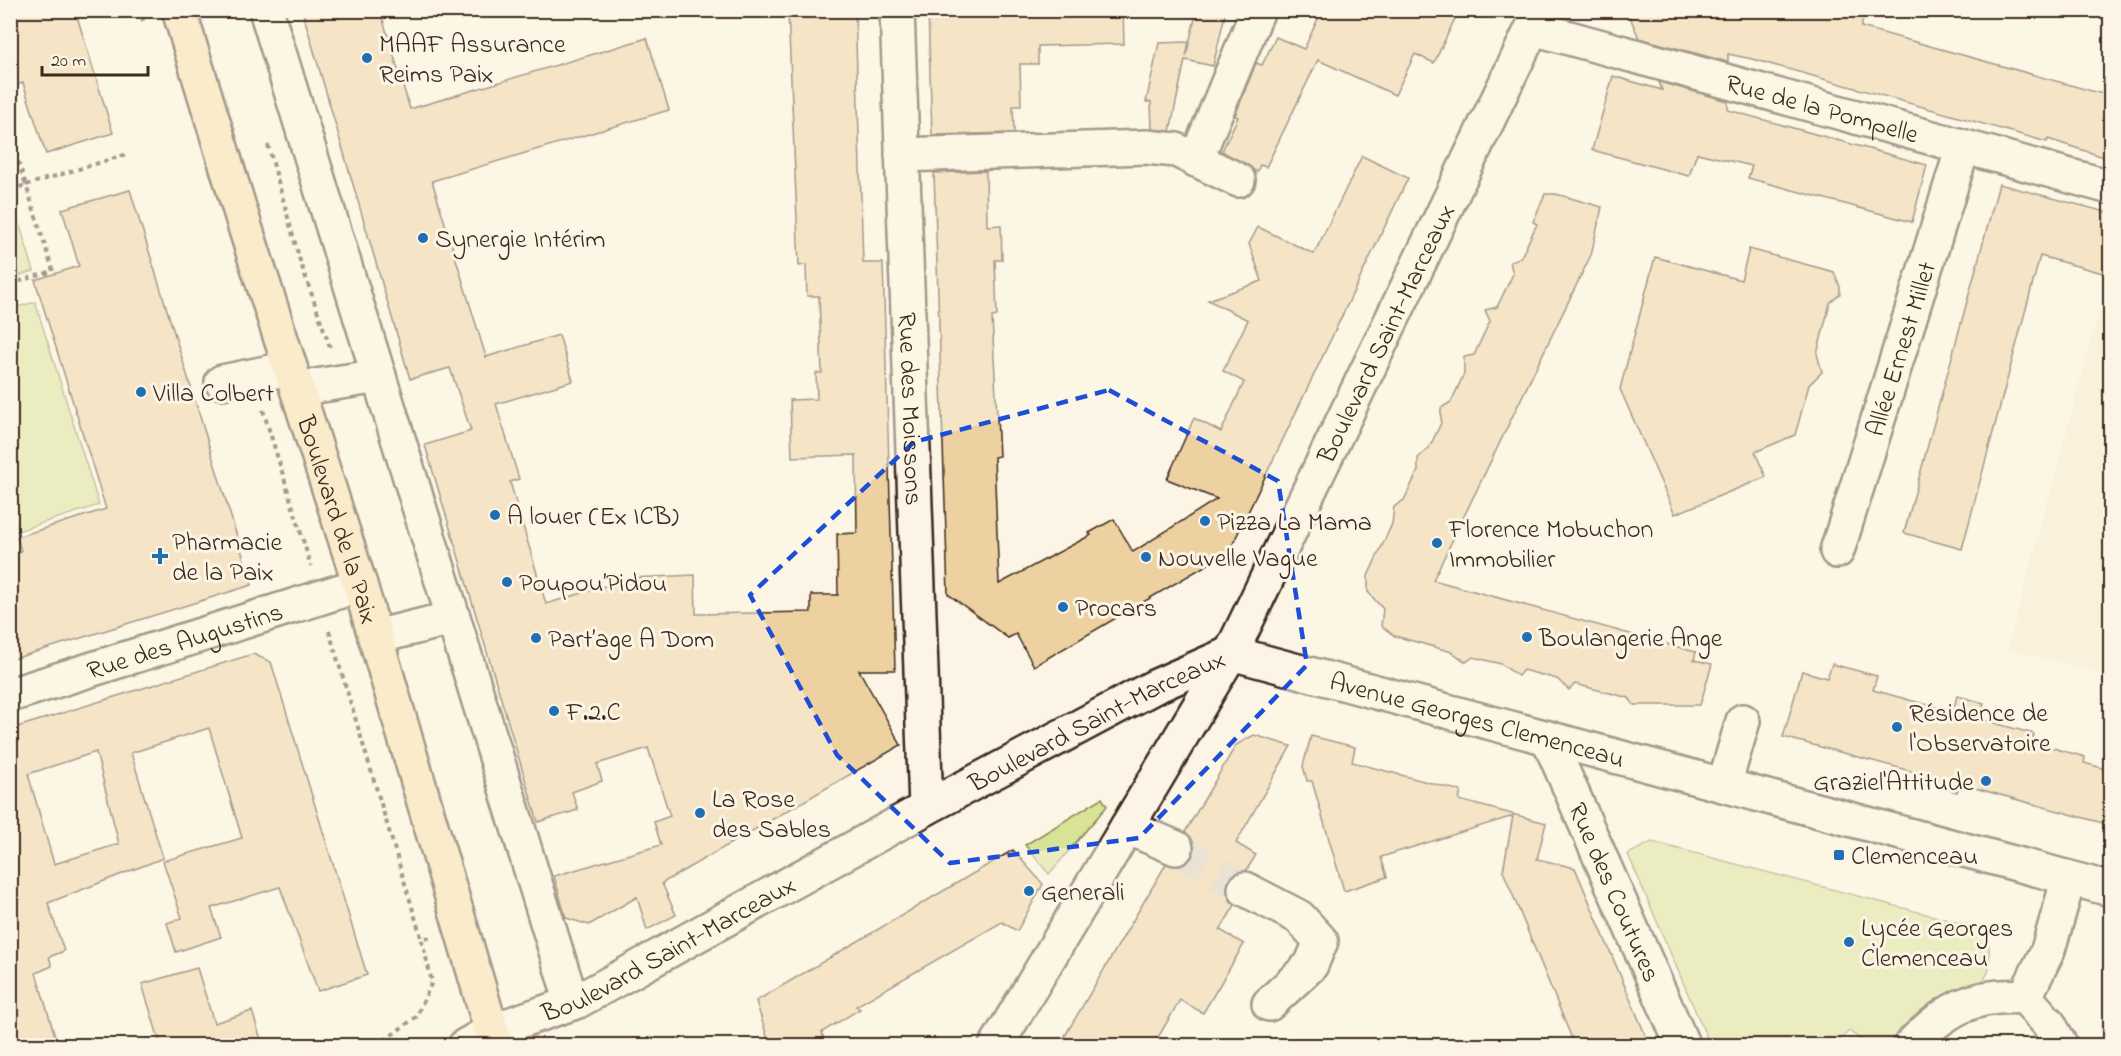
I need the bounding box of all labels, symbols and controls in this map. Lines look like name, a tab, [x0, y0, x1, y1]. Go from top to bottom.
place label: MAAF Assurance Reims Paix	[379, 27, 566, 95]
scale bar	[42, 39, 148, 77]
text: 20 m	[51, 49, 86, 75]
marker: MAAF Assurance Reims Paix	[360, 51, 374, 65]
street label: Rue de la Pompelle	[1721, 66, 1922, 155]
street label: Boulevard Saint-Marceaux	[1309, 198, 1467, 471]
place label: Synergie Intérim	[435, 222, 605, 260]
marker: Synergie Intérim	[416, 231, 430, 245]
street label: Allée Ernest Millet	[1858, 257, 1948, 442]
street label: Rue des Moissons	[886, 312, 931, 506]
place label: Villa Colbert	[152, 376, 274, 414]
marker: Villa Colbert	[134, 385, 148, 399]
street label: Boulevard de la Paix	[285, 410, 387, 629]
place label: A louer (Ex ICB)	[507, 499, 679, 537]
place label: Pizza La Mama	[1217, 505, 1372, 543]
marker: A louer (Ex ICB)	[488, 508, 502, 522]
place label: Florence Mobuchon Immobilier	[1448, 512, 1653, 580]
marker: Pizza La Mama	[1198, 514, 1212, 528]
place label: Pharmacie de la Paix	[172, 525, 282, 593]
marker: Florence Mobuchon Immobilier	[1430, 536, 1444, 550]
place label: Nouvelle Vague	[1158, 541, 1318, 579]
marker: Pharmacie de la Paix	[153, 549, 167, 563]
marker: Nouvelle Vague	[1139, 550, 1153, 564]
place label: Poupou’Pidou	[519, 566, 667, 604]
marker: Poupou’Pidou	[500, 575, 514, 589]
place label: Procars	[1075, 591, 1157, 629]
street label: Rue des Augustins	[83, 594, 288, 692]
marker: Procars	[1056, 600, 1070, 614]
place label: Boulangerie Ange	[1538, 621, 1723, 659]
place label: Part’age A Dom	[548, 622, 714, 660]
marker: Boulangerie Ange	[1520, 630, 1534, 644]
marker: Part’age A Dom	[529, 631, 543, 645]
street label: Boulevard Saint-Marceaux	[962, 642, 1232, 804]
street label: Avenue Georges Clemenceau	[1325, 664, 1628, 780]
place label: F.2.C	[565, 695, 621, 733]
place label: Résidence de l'Observatoire	[1909, 696, 2051, 764]
marker: F.2.C	[547, 704, 561, 718]
marker: Résidence de l'Observatoire	[1890, 720, 1904, 734]
place label: Graziel'Attitude	[1813, 765, 1974, 803]
marker: Graziel'Attitude	[1979, 774, 1993, 788]
place label: La Rose des Sables	[712, 782, 831, 850]
street label: Rue des Coutures	[1557, 797, 1669, 989]
marker: La Rose des Sables	[693, 806, 707, 820]
place label: Clemenceau	[1851, 839, 1978, 877]
marker: Clemenceau	[1832, 848, 1846, 862]
street label: Boulevard Saint-Marceaux	[536, 868, 804, 1034]
place label: Generali	[1041, 875, 1125, 913]
marker: Generali	[1022, 884, 1036, 898]
place label: Lycée Georges Clemenceau	[1861, 911, 2013, 979]
marker: Lycée Georges Clemenceau	[1842, 935, 1856, 949]

